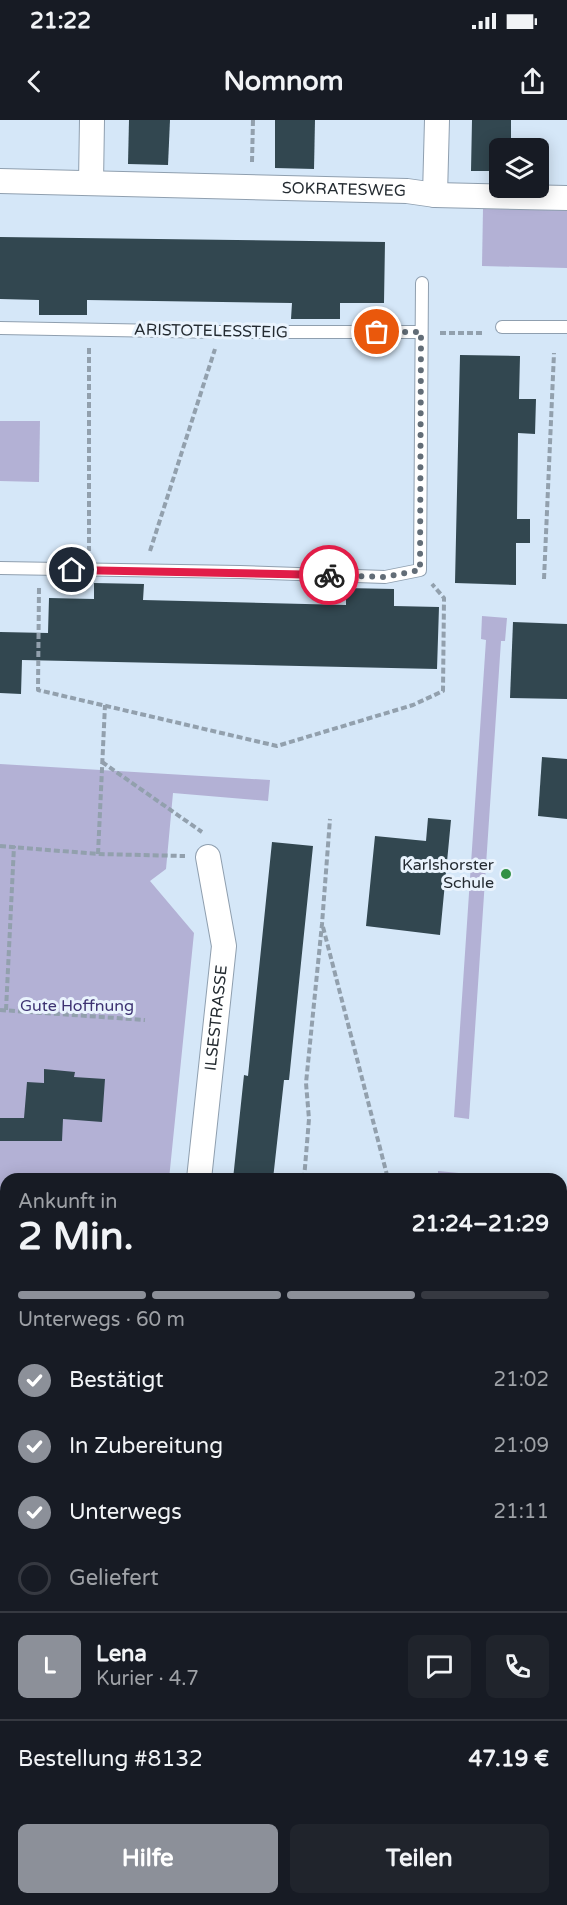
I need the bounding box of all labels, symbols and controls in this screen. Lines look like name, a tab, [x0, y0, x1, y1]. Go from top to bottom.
text: 21:22	[30, 8, 91, 34]
icon: back	[18, 65, 51, 98]
text: Nomnom	[223, 65, 344, 98]
icon: share	[516, 65, 549, 98]
map controls	[489, 138, 549, 198]
button: layers	[489, 138, 549, 198]
street label: SOKRATESWEG	[282, 178, 406, 201]
pin	[351, 306, 402, 357]
icon: bag	[360, 315, 393, 348]
street label: ARISTOTELESSTEIG	[134, 320, 288, 342]
pin	[46, 544, 97, 595]
courier	[299, 545, 359, 605]
icon: home	[55, 553, 88, 586]
icon: bike	[313, 559, 346, 592]
place label: Karlshorster Schule	[402, 855, 495, 893]
marker: Karlshorster Schule	[499, 867, 513, 881]
street label: ILSESTRASSE	[201, 964, 232, 1072]
park label: Gute Hoffnung	[20, 996, 134, 1016]
text: Ankunft in	[18, 1190, 117, 1214]
text: 21:24–21:29	[412, 1211, 549, 1237]
text: 2 Min.	[18, 1213, 134, 1260]
text: Unterwegs · 60 m	[18, 1308, 185, 1332]
icon: check	[18, 1364, 51, 1397]
text: Bestätigt	[69, 1367, 164, 1393]
text: 21:02	[494, 1368, 549, 1392]
icon: check	[18, 1430, 51, 1463]
text: In Zubereitung	[69, 1433, 223, 1459]
text: 21:09	[494, 1434, 549, 1458]
icon: check	[18, 1496, 51, 1529]
text: Unterwegs	[69, 1499, 182, 1525]
text: 21:11	[494, 1500, 549, 1524]
text: Geliefert	[69, 1565, 159, 1591]
button: chat	[408, 1635, 471, 1698]
button: phone	[486, 1635, 549, 1698]
text: Lena	[96, 1641, 147, 1667]
text: L	[43, 1653, 56, 1679]
text: Kurier · 4.7	[96, 1667, 199, 1691]
text: Bestellung #8132	[18, 1746, 203, 1772]
text: 47.19 €	[468, 1746, 549, 1772]
button: Hilfe	[18, 1824, 278, 1893]
button: Teilen	[290, 1824, 549, 1893]

